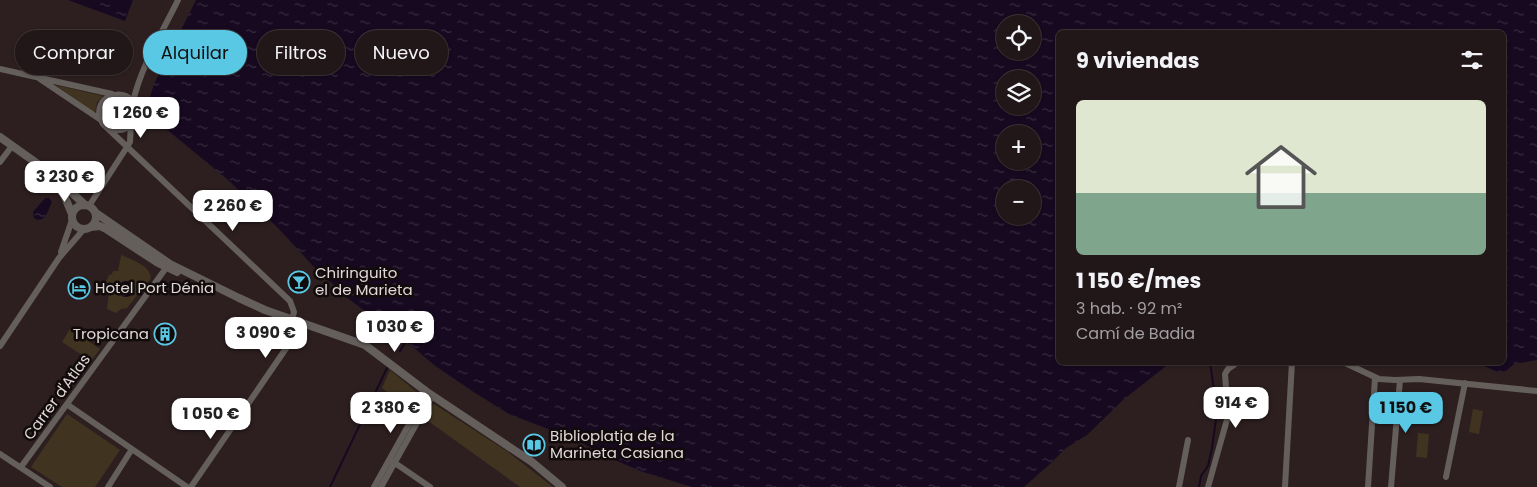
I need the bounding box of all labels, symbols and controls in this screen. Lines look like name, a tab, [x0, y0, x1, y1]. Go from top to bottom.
map controls	[996, 15, 1041, 225]
button: locate	[996, 15, 1041, 60]
chip: Comprar	[15, 30, 133, 75]
chip: Alquilar	[143, 30, 247, 75]
chip: Filtros	[257, 30, 345, 75]
chip: Nuevo	[355, 30, 448, 75]
text: 9 viviendas	[1076, 46, 1199, 75]
icon: filters	[1458, 46, 1486, 74]
button: layers	[996, 70, 1041, 115]
pin: 1 260 €	[95, 96, 187, 139]
text: 1 260 €	[113, 101, 169, 124]
button: +	[996, 125, 1041, 170]
icon: home	[1236, 132, 1326, 222]
pin: 3 230 €	[19, 160, 111, 203]
text: 3 230 €	[36, 165, 94, 188]
button: −	[996, 180, 1041, 225]
pin: 2 260 €	[187, 190, 279, 232]
text: 2 260 €	[204, 194, 262, 217]
place label: Chiringuito el de Marieta	[315, 262, 413, 300]
text: 1 150 €/mes	[1076, 266, 1201, 295]
bar icon: Chiringuito el de Marieta	[287, 270, 311, 294]
hotel icon: Hotel Port Dénia	[67, 276, 91, 300]
place label: Hotel Port Dénia	[95, 277, 214, 298]
text: 3 hab. · 92 m²	[1076, 297, 1182, 320]
pin: 1 030 €	[349, 310, 441, 353]
text: 1 030 €	[367, 315, 423, 338]
pin: 3 090 €	[220, 316, 312, 359]
text: 3 090 €	[236, 321, 296, 344]
building icon: Tropicana	[153, 322, 177, 346]
text: Camí de Badia	[1076, 322, 1195, 345]
place label: Tropicana	[73, 323, 149, 344]
street label: Carrer d'Atlas	[18, 349, 95, 444]
pin: 914 €	[1201, 386, 1271, 429]
text: 914 €	[1215, 391, 1257, 414]
pin: 2 380 €	[345, 392, 437, 434]
pin: 1 150 €	[1360, 392, 1452, 434]
text: 2 380 €	[361, 396, 421, 419]
text: 1 150 €	[1380, 396, 1432, 419]
pin: 1 050 €	[165, 398, 257, 440]
text: 1 050 €	[183, 402, 239, 425]
place label: Biblioplatja de la Marineta Casiana	[550, 425, 684, 463]
library icon: Biblioplatja de la Marineta Casiana	[522, 433, 546, 457]

